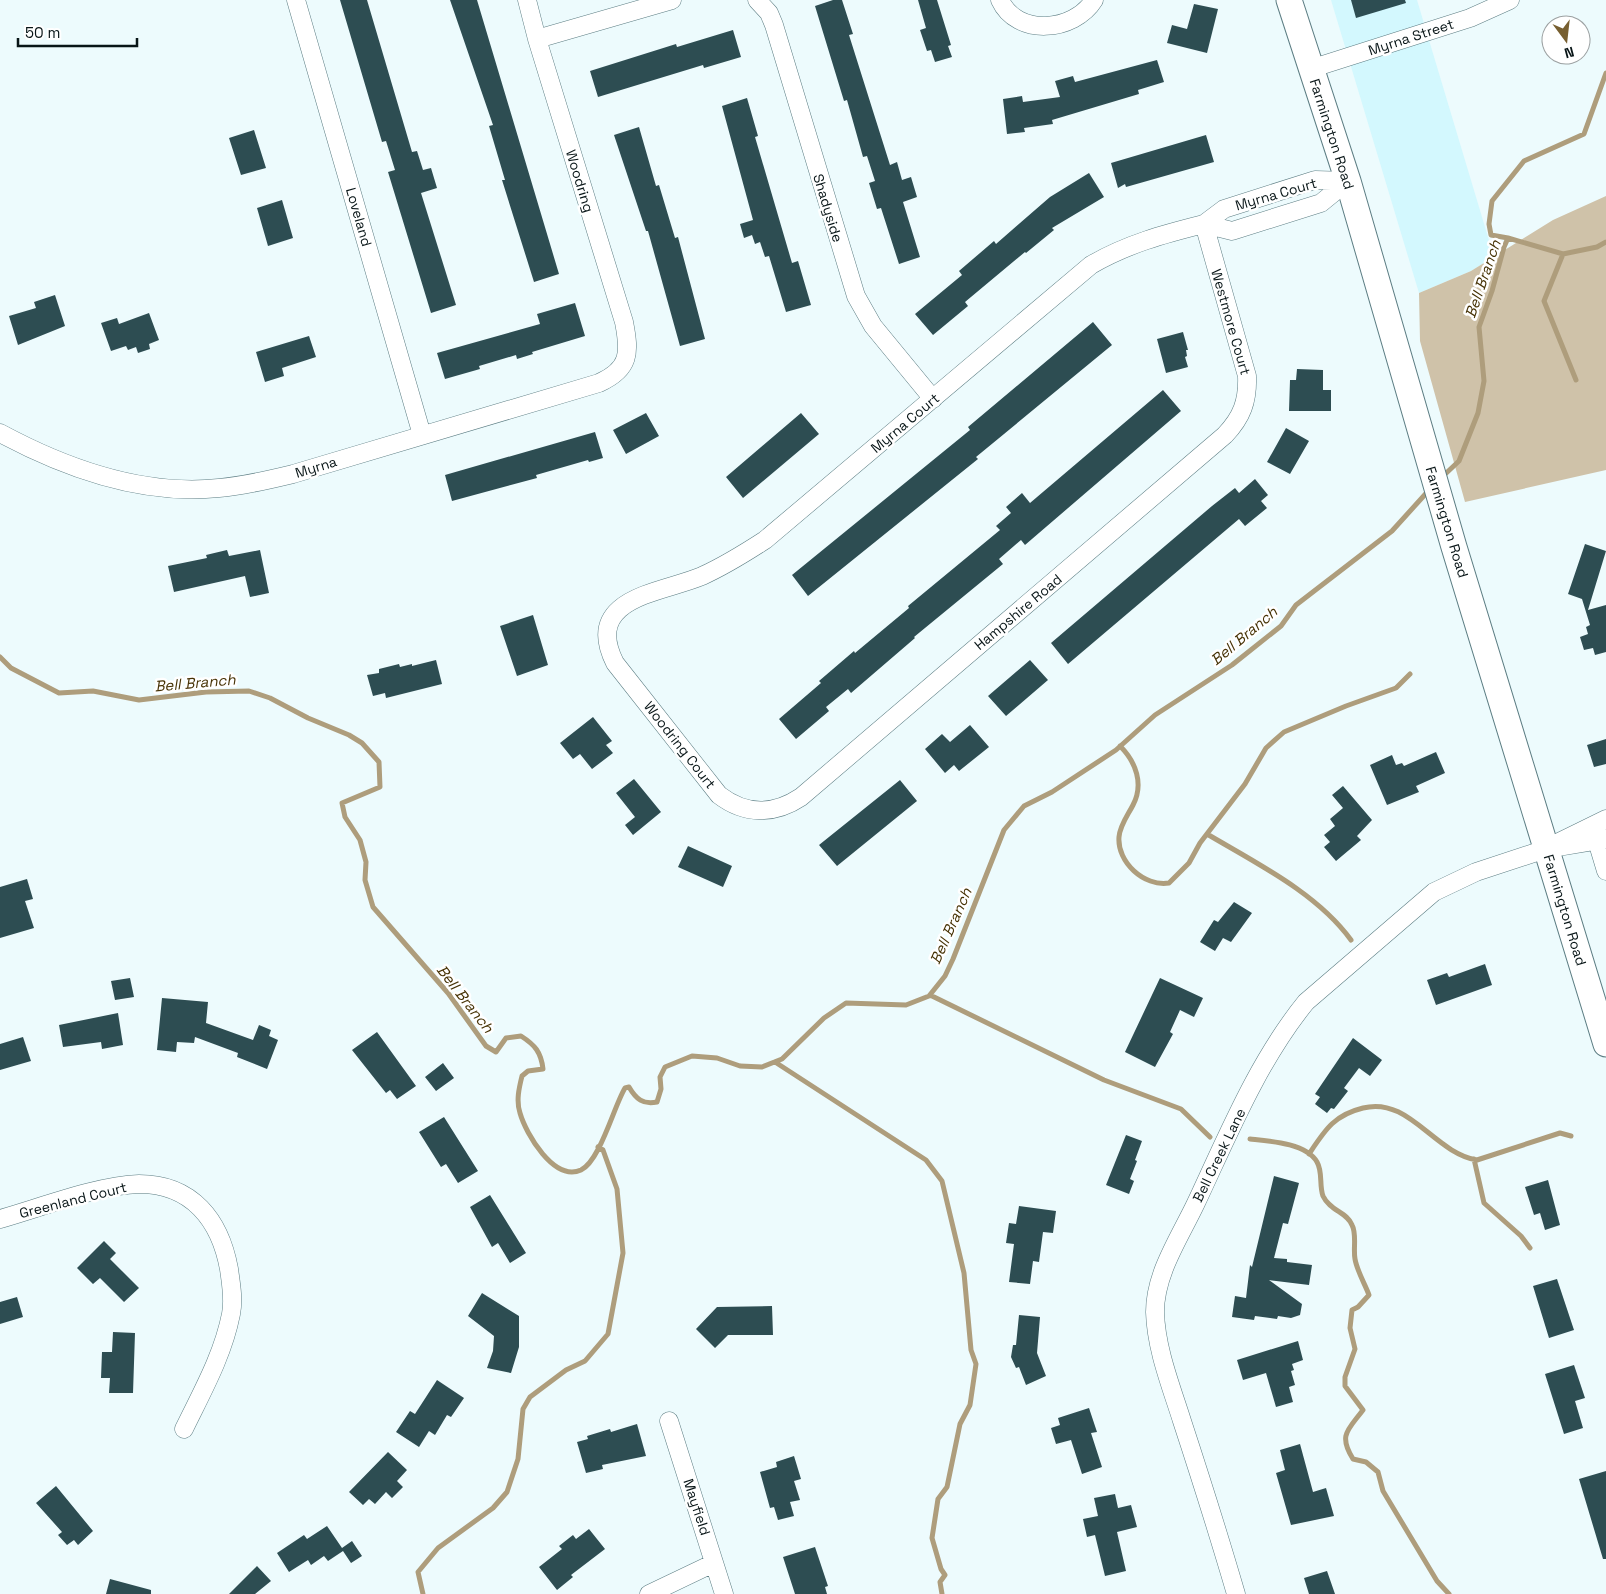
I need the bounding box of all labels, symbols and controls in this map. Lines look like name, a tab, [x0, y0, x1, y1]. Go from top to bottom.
scale bar	[18, 15, 136, 47]
street label: Myrna Street	[1366, 15, 1456, 59]
north arrow	[1541, 15, 1591, 65]
text: 50 m	[25, 23, 60, 42]
text: N	[1562, 43, 1576, 62]
street label: Farmington Road	[1306, 76, 1358, 192]
street label: Woodring	[562, 147, 598, 215]
street label: Shadyside	[809, 172, 847, 244]
street label: Myrna Court	[1233, 174, 1319, 214]
street label: Loveland	[342, 185, 376, 249]
water label: Bell Branch	[1460, 237, 1505, 320]
street label: Westmore Court	[1207, 267, 1255, 377]
street label: Myrna Court	[867, 389, 943, 457]
street label: Myrna	[293, 452, 339, 482]
street label: Farmington Road	[1422, 464, 1472, 580]
street label: Hampshire Road	[970, 570, 1066, 654]
water label: Bell Branch	[1206, 602, 1282, 669]
water label: Bell Branch	[154, 669, 237, 696]
street label: Woodring Court	[640, 698, 720, 792]
street label: Farmington Road	[1540, 852, 1590, 968]
water label: Bell Branch	[925, 884, 976, 967]
water label: Bell Branch	[433, 961, 498, 1037]
street label: Bell Creek Lane	[1188, 1105, 1250, 1205]
street label: Greenland Court	[17, 1178, 129, 1222]
street label: Mayfield	[679, 1476, 715, 1538]

